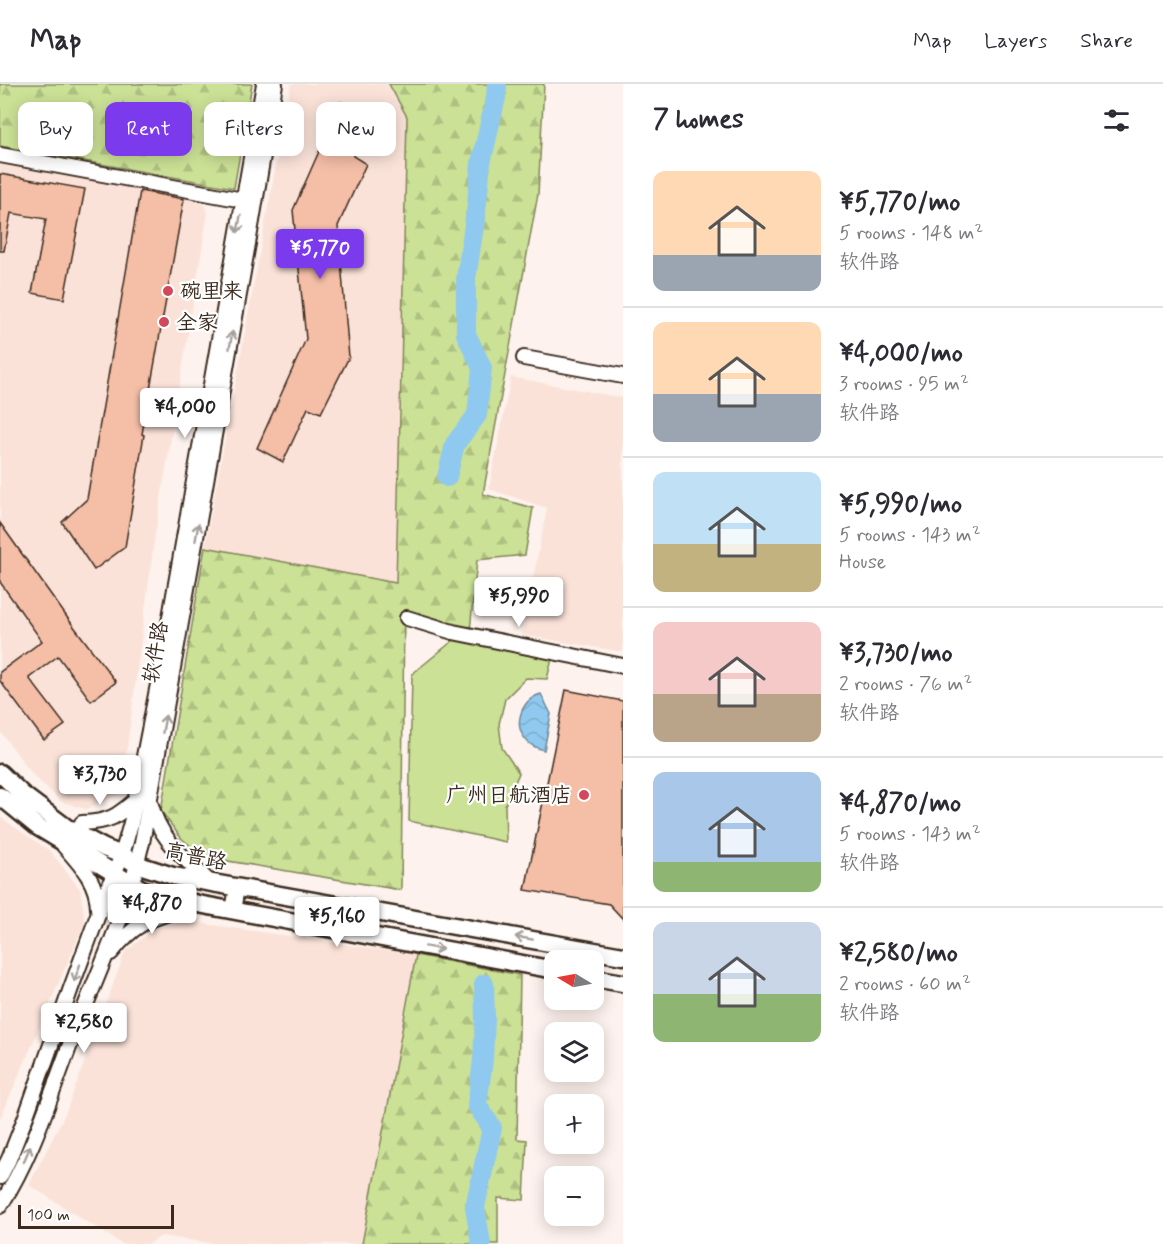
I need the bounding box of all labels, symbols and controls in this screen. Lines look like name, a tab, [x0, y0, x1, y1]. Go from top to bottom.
text: Map	[30, 23, 81, 60]
text: Map	[913, 27, 951, 55]
text: Layers	[984, 27, 1047, 55]
text: Share	[1080, 27, 1133, 55]
chip: Buy	[18, 102, 93, 156]
chip: Rent	[105, 102, 192, 156]
chip: Filters	[204, 102, 304, 156]
chip: New	[316, 102, 396, 156]
text: 7 homes	[653, 103, 744, 137]
icon: filters	[1100, 104, 1133, 137]
text: ¥5,770/mo	[839, 186, 960, 220]
icon: home	[701, 195, 773, 267]
one-way arrow	[233, 214, 244, 234]
text: 5 rooms · 148 m²	[839, 220, 983, 247]
pin: ¥5,770	[271, 229, 369, 280]
text: ¥5,770	[290, 235, 350, 262]
text: 软件路	[839, 249, 899, 276]
place label: 碗里来	[180, 278, 243, 306]
marker: 碗里来	[161, 284, 175, 298]
place label: 全家	[176, 309, 218, 337]
marker: 全家	[157, 315, 171, 329]
one-way arrow	[226, 330, 237, 350]
text: ¥4,000/mo	[839, 337, 963, 371]
icon: home	[701, 346, 773, 418]
text: 3 rooms · 95 m²	[839, 371, 969, 398]
pin: ¥4,000	[136, 388, 234, 439]
text: ¥4,000	[154, 394, 216, 421]
text: 软件路	[839, 400, 899, 427]
text: ¥5,990/mo	[839, 488, 962, 522]
icon: home	[701, 496, 773, 568]
one-way arrow	[192, 522, 203, 542]
text: 5 rooms · 143 m²	[839, 522, 981, 549]
text: House	[839, 549, 886, 576]
pin: ¥5,990	[470, 577, 568, 628]
text: ¥5,990	[488, 583, 550, 610]
street label: 软件路	[137, 619, 175, 686]
text: ¥3,730/mo	[839, 637, 953, 671]
icon: home	[701, 646, 773, 718]
text: 2 rooms · 76 m²	[839, 671, 972, 698]
text: 软件路	[839, 700, 899, 727]
one-way arrow	[158, 714, 169, 734]
pin: ¥3,730	[51, 755, 149, 806]
text: ¥3,730	[73, 761, 127, 788]
place label: 广州日航酒店	[446, 782, 572, 810]
text: ¥4,870/mo	[839, 787, 961, 821]
marker: 广州日航酒店	[577, 788, 591, 802]
icon: home	[701, 796, 773, 868]
text: 5 rooms · 143 m²	[839, 821, 981, 848]
street label: 高普路	[162, 837, 230, 877]
text: 软件路	[839, 850, 899, 877]
pin: ¥4,870	[103, 884, 201, 935]
text: ¥4,870	[122, 890, 182, 917]
pin: ¥5,160	[288, 897, 386, 948]
text: ¥5,160	[308, 903, 366, 930]
one-way arrow	[515, 932, 534, 943]
text: ¥2,580/mo	[839, 937, 958, 971]
one-way arrow	[424, 943, 444, 954]
icon: home	[701, 946, 773, 1018]
north arrow	[544, 950, 604, 1010]
map controls	[544, 950, 604, 1226]
one-way arrow	[70, 963, 81, 981]
text: 2 rooms · 60 m²	[839, 971, 971, 998]
text: 软件路	[839, 1000, 899, 1027]
pin: ¥2,580	[35, 1003, 133, 1054]
text: ¥2,580	[55, 1009, 113, 1036]
button: layers	[544, 1022, 604, 1082]
button: +	[544, 1094, 604, 1154]
one-way arrow	[22, 1146, 33, 1164]
button: −	[544, 1166, 604, 1226]
scale bar	[18, 1202, 174, 1230]
text: 100 m	[27, 1205, 70, 1226]

